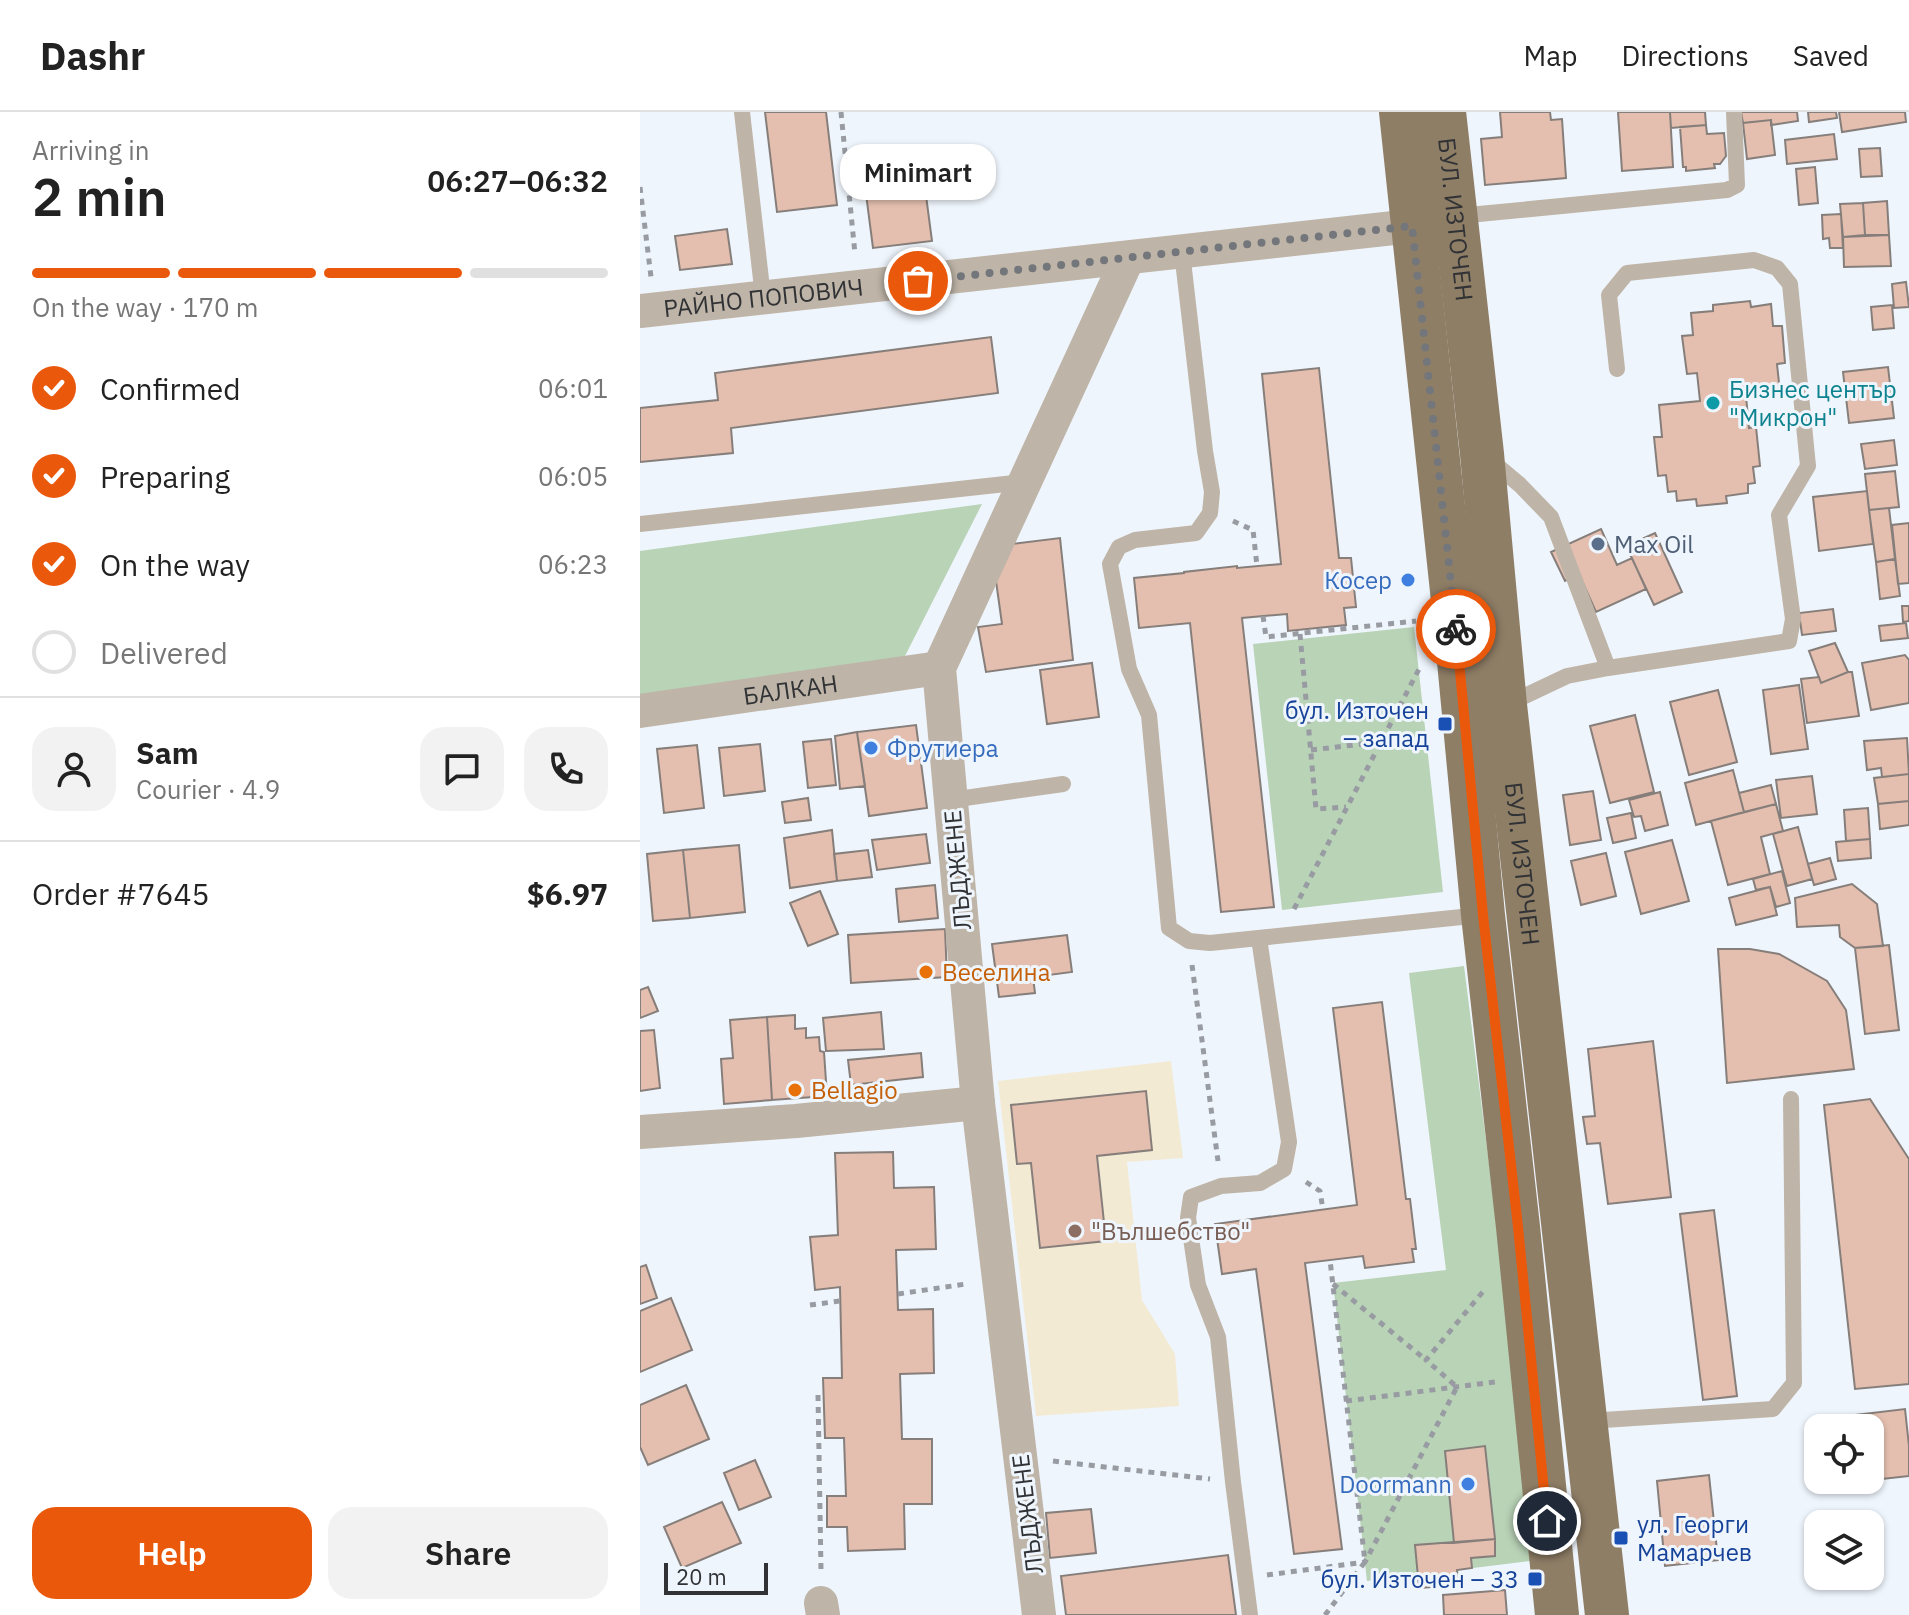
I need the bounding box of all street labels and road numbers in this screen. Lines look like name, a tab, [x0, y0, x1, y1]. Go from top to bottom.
street label: БУЛ. ИЗТОЧЕН	[1431, 136, 1481, 303]
street label: РАЙНО ПОПОВИЧ	[662, 271, 865, 324]
street label: БАЛКАН	[741, 667, 840, 712]
street label: БУЛ. ИЗТОЧЕН	[1498, 781, 1548, 947]
street label: ЛЪДЖЕНЕ	[936, 809, 978, 931]
street label: ЛЪДЖЕНЕ	[1004, 1452, 1050, 1576]

